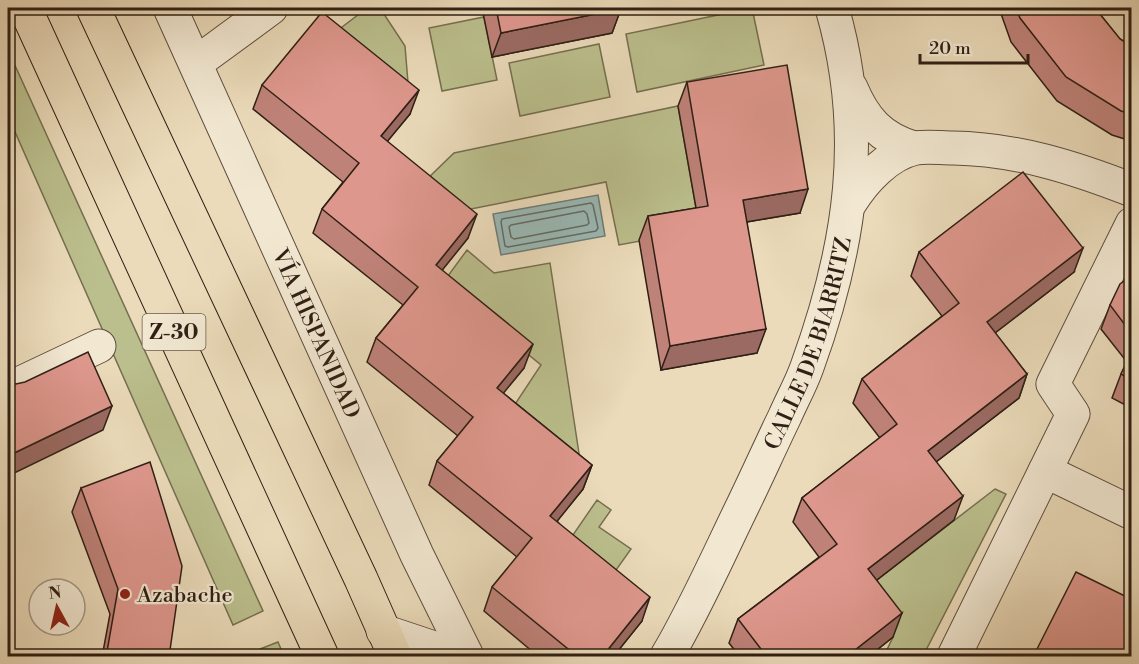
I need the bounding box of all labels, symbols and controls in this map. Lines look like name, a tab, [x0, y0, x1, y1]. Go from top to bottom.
scale bar	[920, 27, 1028, 65]
text: 20 m	[929, 37, 971, 60]
street label: CALLE DE BIARRITZ	[759, 235, 858, 455]
street label: VÍA HISPANIDAD	[265, 244, 366, 423]
road number: Z-30	[142, 314, 206, 350]
north arrow	[27, 577, 87, 637]
text: N	[47, 582, 63, 604]
place label: Azabache	[136, 582, 233, 609]
marker: Azabache	[118, 587, 132, 601]

